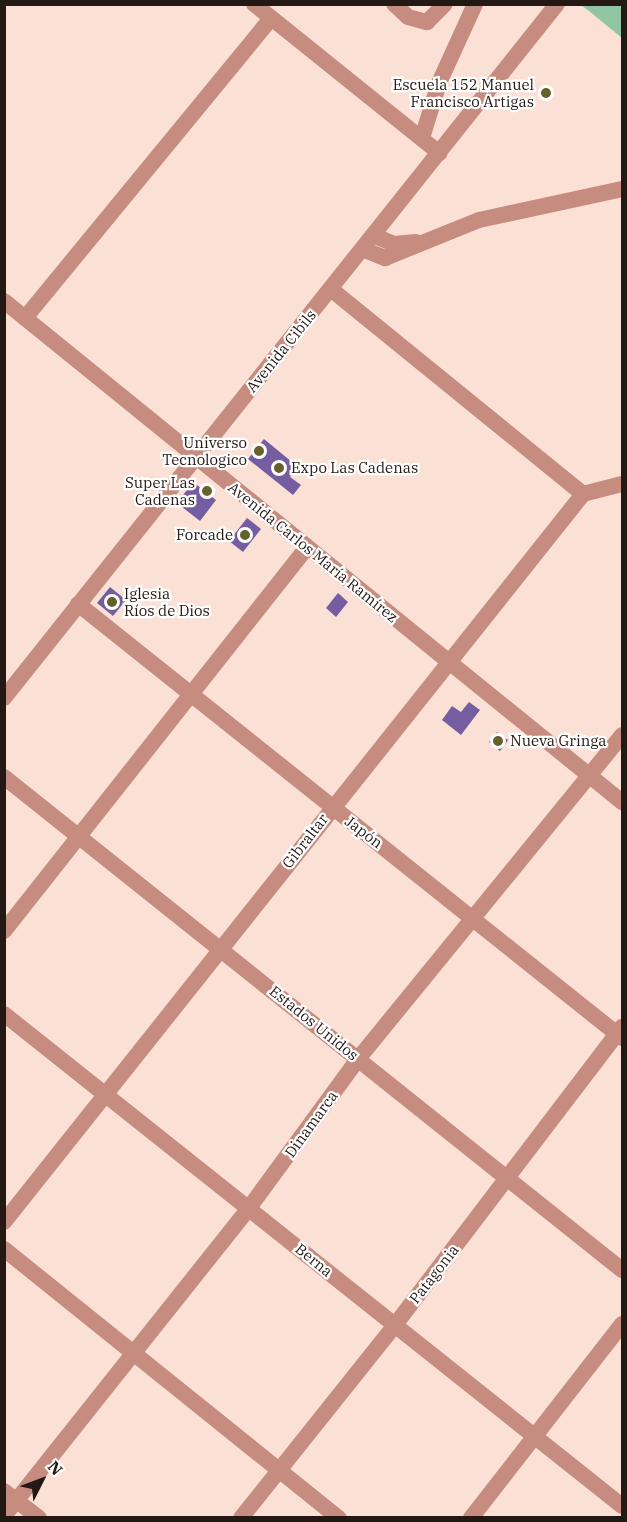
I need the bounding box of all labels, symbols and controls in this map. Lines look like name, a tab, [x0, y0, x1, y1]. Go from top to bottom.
place label: Escuela 152 Manuel Francisco Artigas	[393, 75, 534, 110]
marker: Escuela 152 Manuel Francisco Artigas	[539, 86, 553, 100]
street label: Avenida Cibils	[242, 306, 320, 396]
place label: Universo Tecnologico	[162, 433, 247, 468]
marker: Universo Tecnologico	[252, 444, 266, 458]
place label: Expo Las Cadenas	[291, 459, 418, 477]
marker: Expo Las Cadenas	[272, 461, 286, 475]
place label: Super Las Cadenas	[125, 473, 195, 508]
street label: Avenida Carlos María Ramírez	[225, 478, 401, 626]
marker: Super Las Cadenas	[200, 484, 214, 498]
place label: Forcade	[176, 526, 233, 544]
marker: Forcade	[238, 528, 252, 542]
place label: Iglesia Ríos de Dios	[124, 584, 210, 619]
marker: Iglesia Ríos de Dios	[105, 595, 119, 609]
place label: Nueva Gringa	[510, 732, 607, 750]
marker: Nueva Gringa	[491, 734, 505, 748]
street label: Gibraltar	[278, 810, 332, 872]
street label: Japón	[342, 812, 386, 852]
street label: Estados Unidos	[266, 982, 362, 1064]
street label: Dinamarca	[281, 1087, 341, 1161]
street label: Berna	[292, 1240, 336, 1280]
street label: Patagonia	[405, 1241, 463, 1307]
north arrow	[12, 1450, 72, 1510]
text: N	[44, 1457, 67, 1479]

